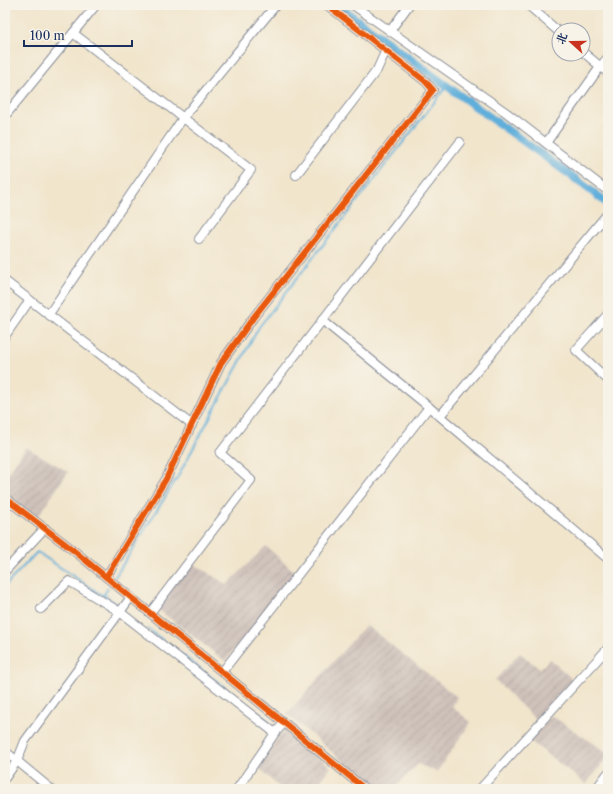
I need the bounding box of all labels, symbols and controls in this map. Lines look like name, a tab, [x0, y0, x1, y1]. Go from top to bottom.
scale bar	[24, 22, 132, 48]
north arrow	[551, 22, 591, 62]
text: 100 m	[30, 28, 65, 43]
text: 北	[553, 31, 570, 46]

